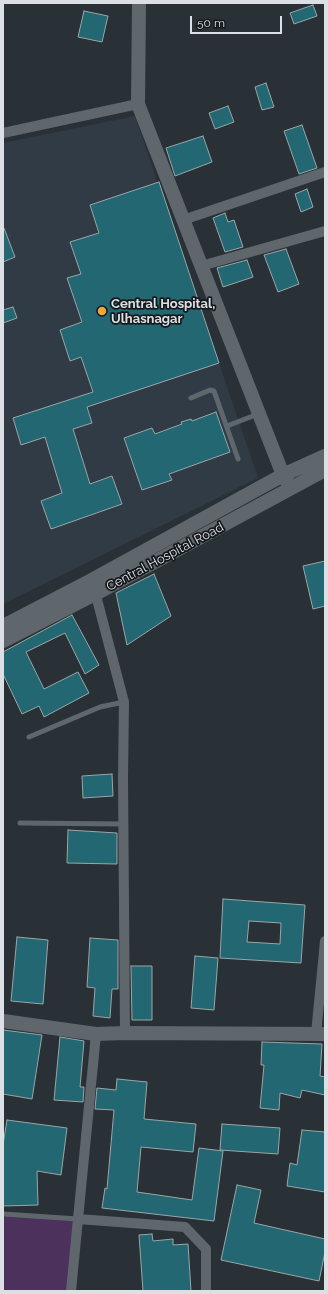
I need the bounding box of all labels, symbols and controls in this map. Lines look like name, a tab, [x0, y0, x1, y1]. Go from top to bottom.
scale bar	[192, 8, 284, 34]
text: 50 m	[197, 16, 225, 30]
place label: Central Hospital, Ulhasnagar	[111, 296, 215, 327]
marker: Central Hospital, Ulhasnagar	[96, 305, 108, 317]
street label: Central Hospital Road	[104, 519, 226, 595]

